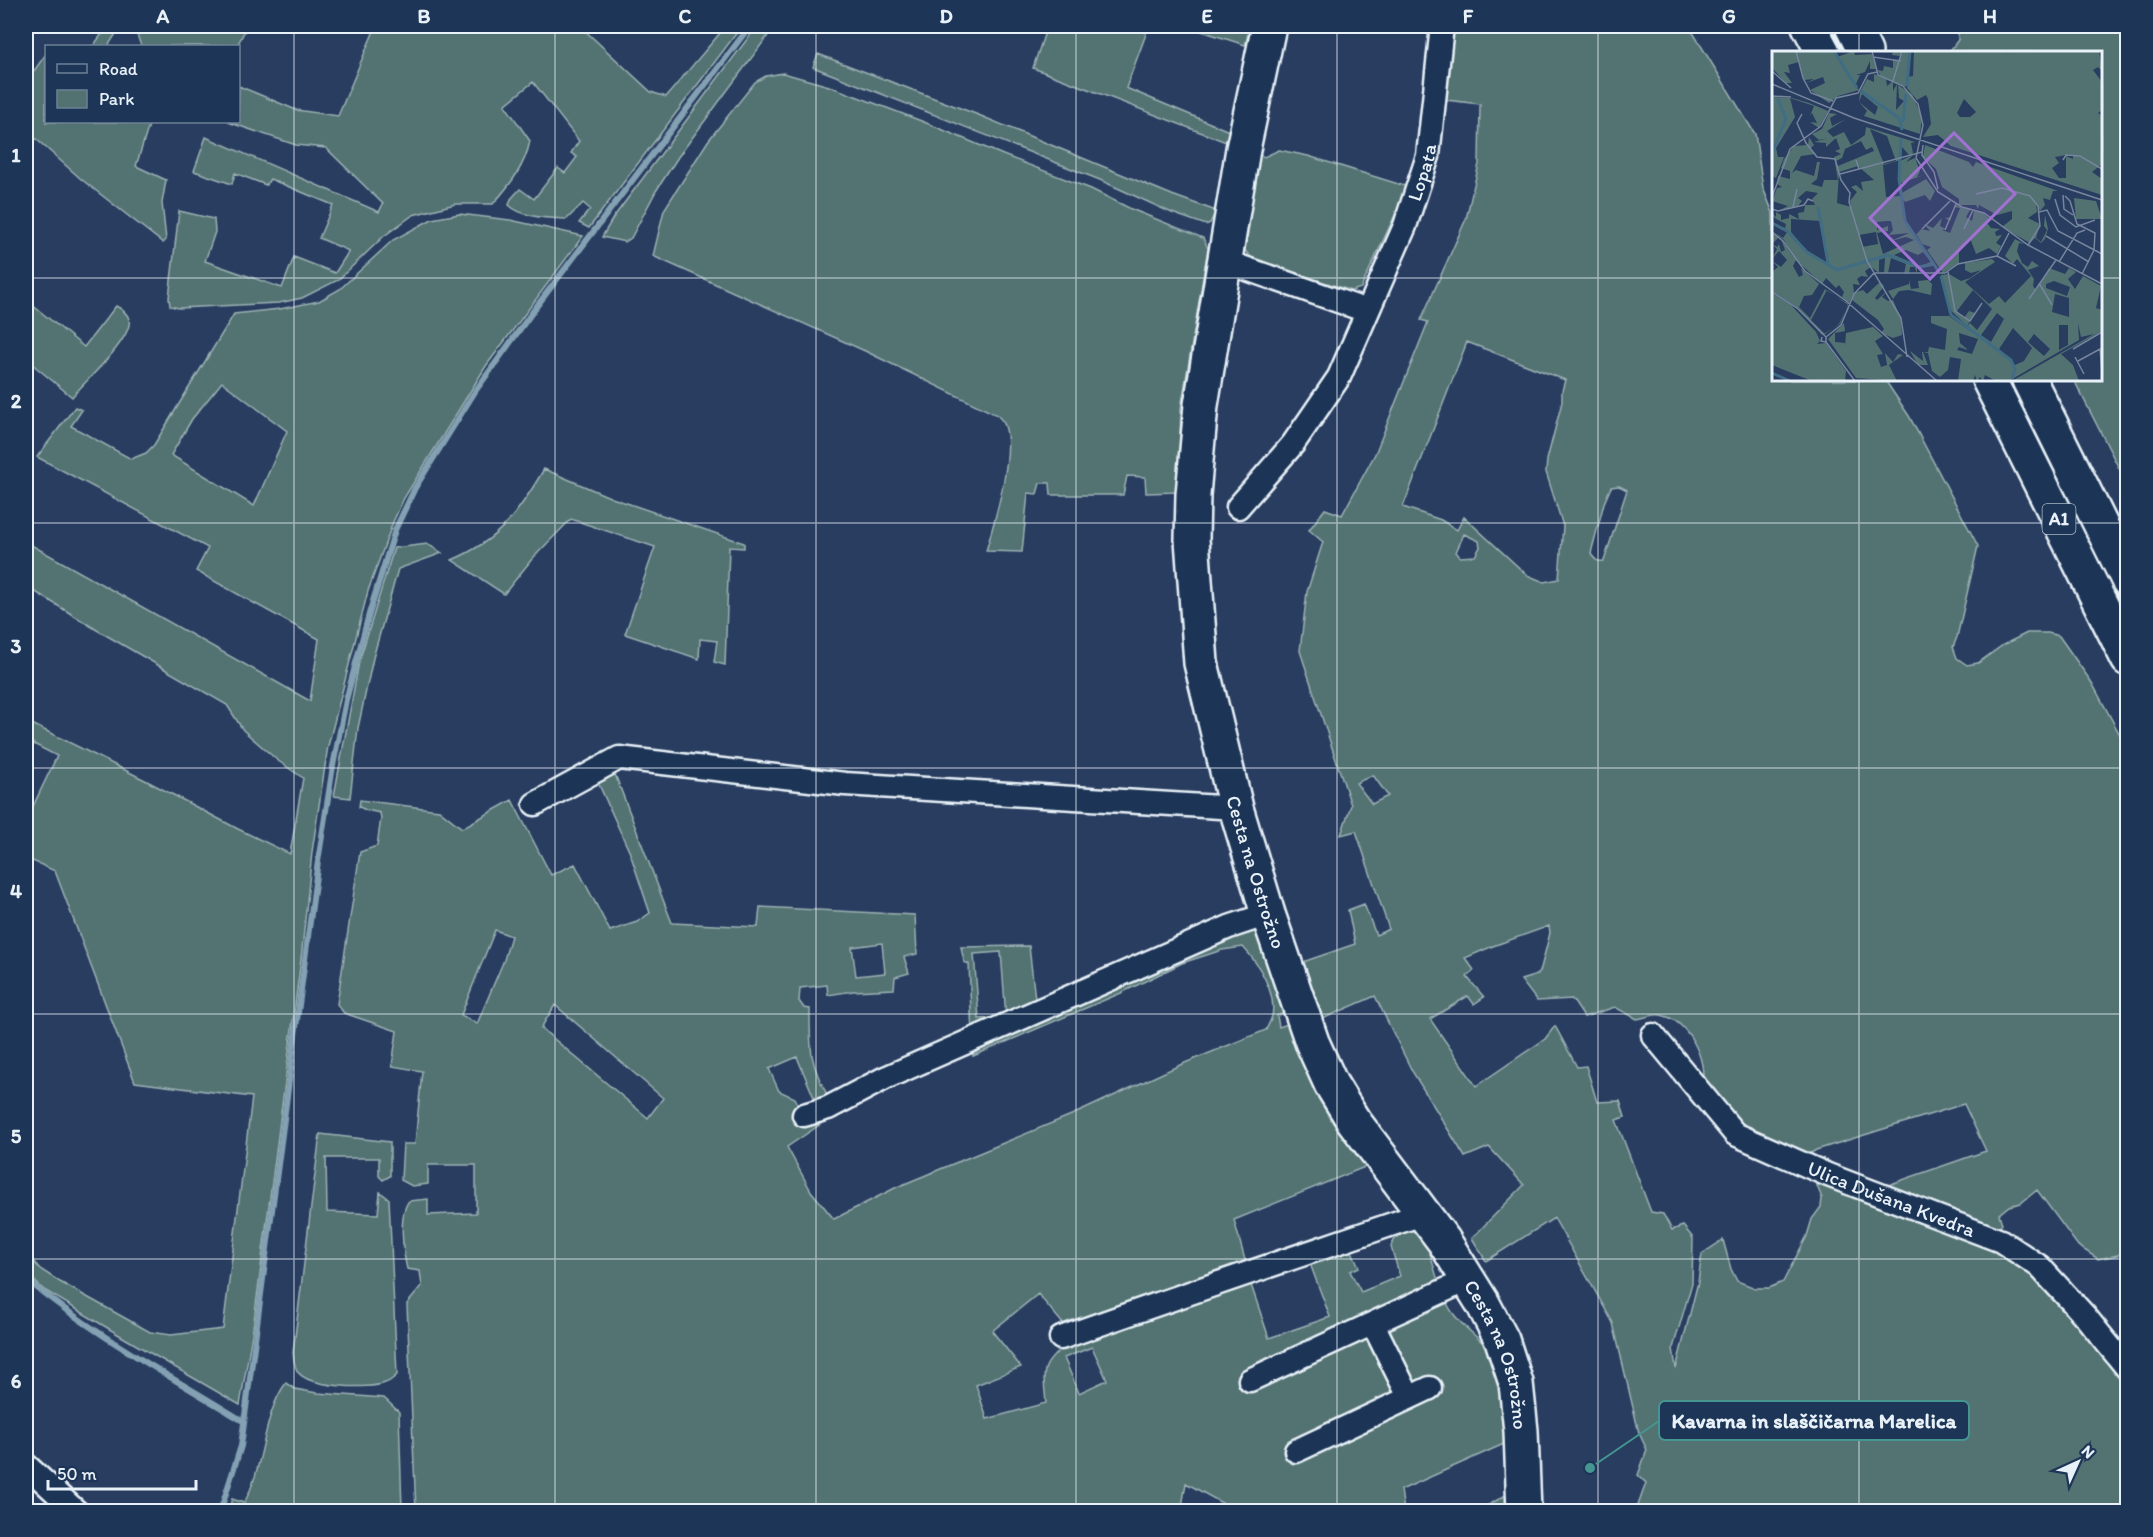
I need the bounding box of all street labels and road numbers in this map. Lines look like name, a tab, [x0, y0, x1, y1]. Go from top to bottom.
street label: Lopata	[1402, 142, 1441, 204]
road number: A1	[2042, 504, 2076, 534]
street label: Cesta na Ostrožno	[1221, 793, 1291, 952]
street label: Ulica Dušana Kvedra	[1804, 1156, 1979, 1242]
street label: Cesta na Ostrožno	[1459, 1275, 1533, 1431]

